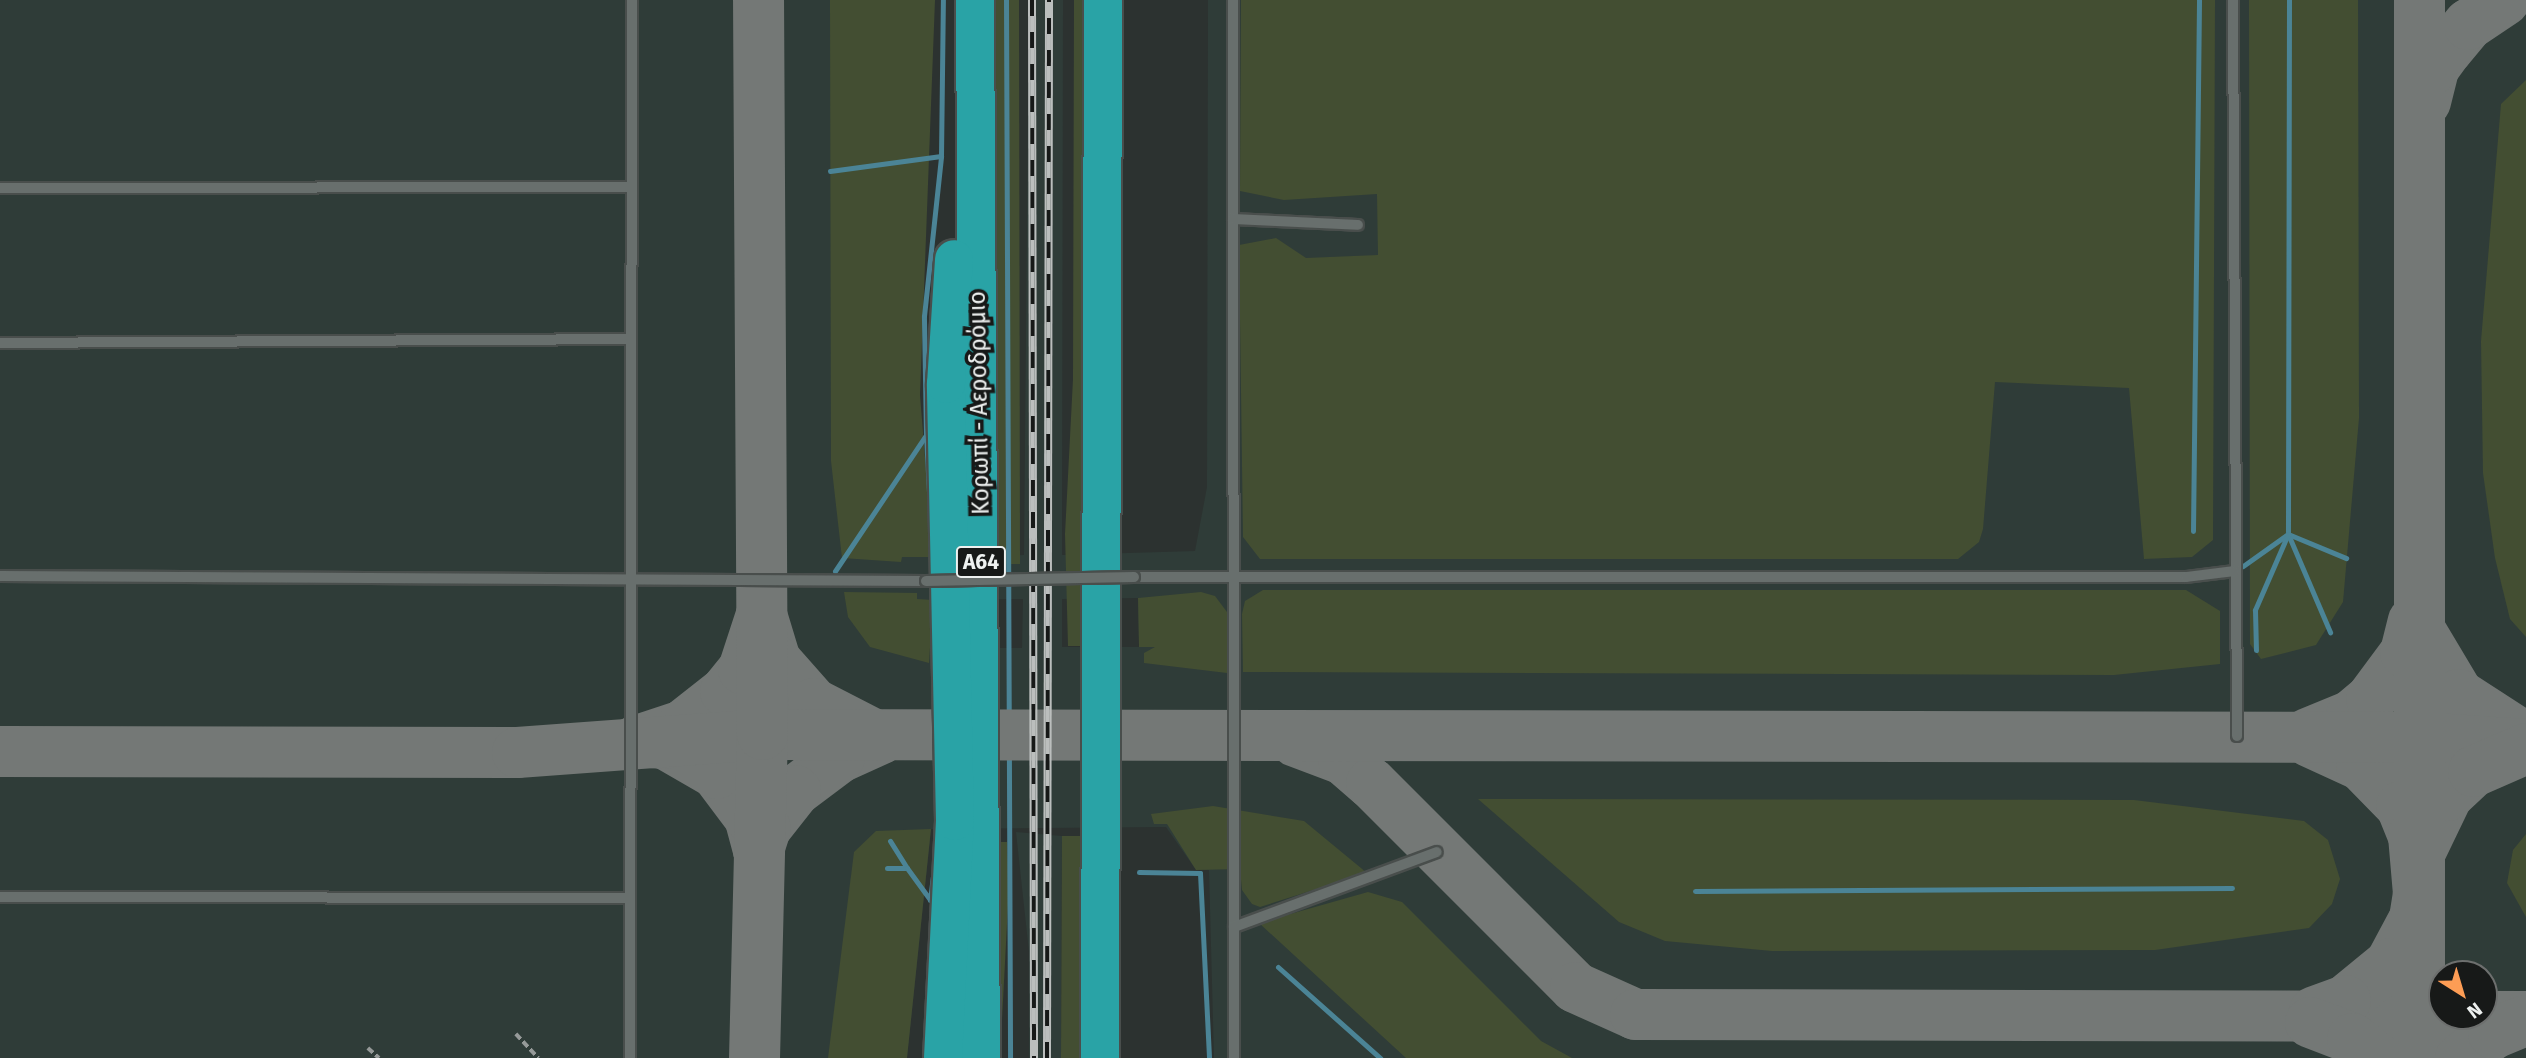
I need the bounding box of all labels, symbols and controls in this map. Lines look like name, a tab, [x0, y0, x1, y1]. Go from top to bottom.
street label: Κορωπί - Αεροδρόμιο	[963, 291, 995, 515]
road number: Α64	[955, 544, 1007, 580]
north arrow	[2428, 960, 2498, 1030]
text: N	[2463, 998, 2487, 1024]

